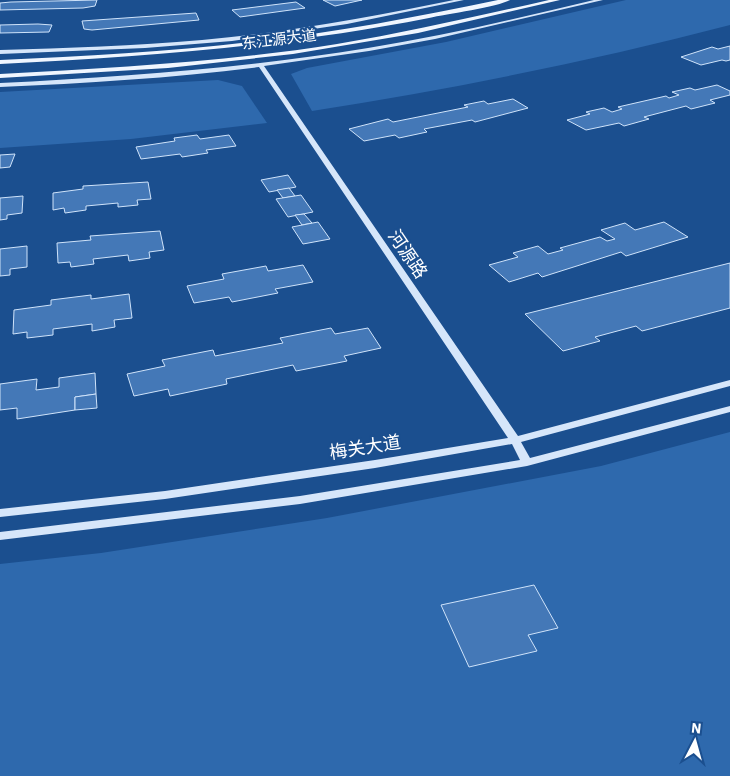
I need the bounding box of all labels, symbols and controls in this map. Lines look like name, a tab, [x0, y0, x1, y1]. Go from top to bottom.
street label: 东江源大道	[241, 25, 317, 53]
street label: 河源路	[383, 225, 433, 283]
street label: 梅关大道	[328, 430, 402, 464]
north arrow	[670, 716, 720, 766]
text: N	[690, 719, 702, 738]

